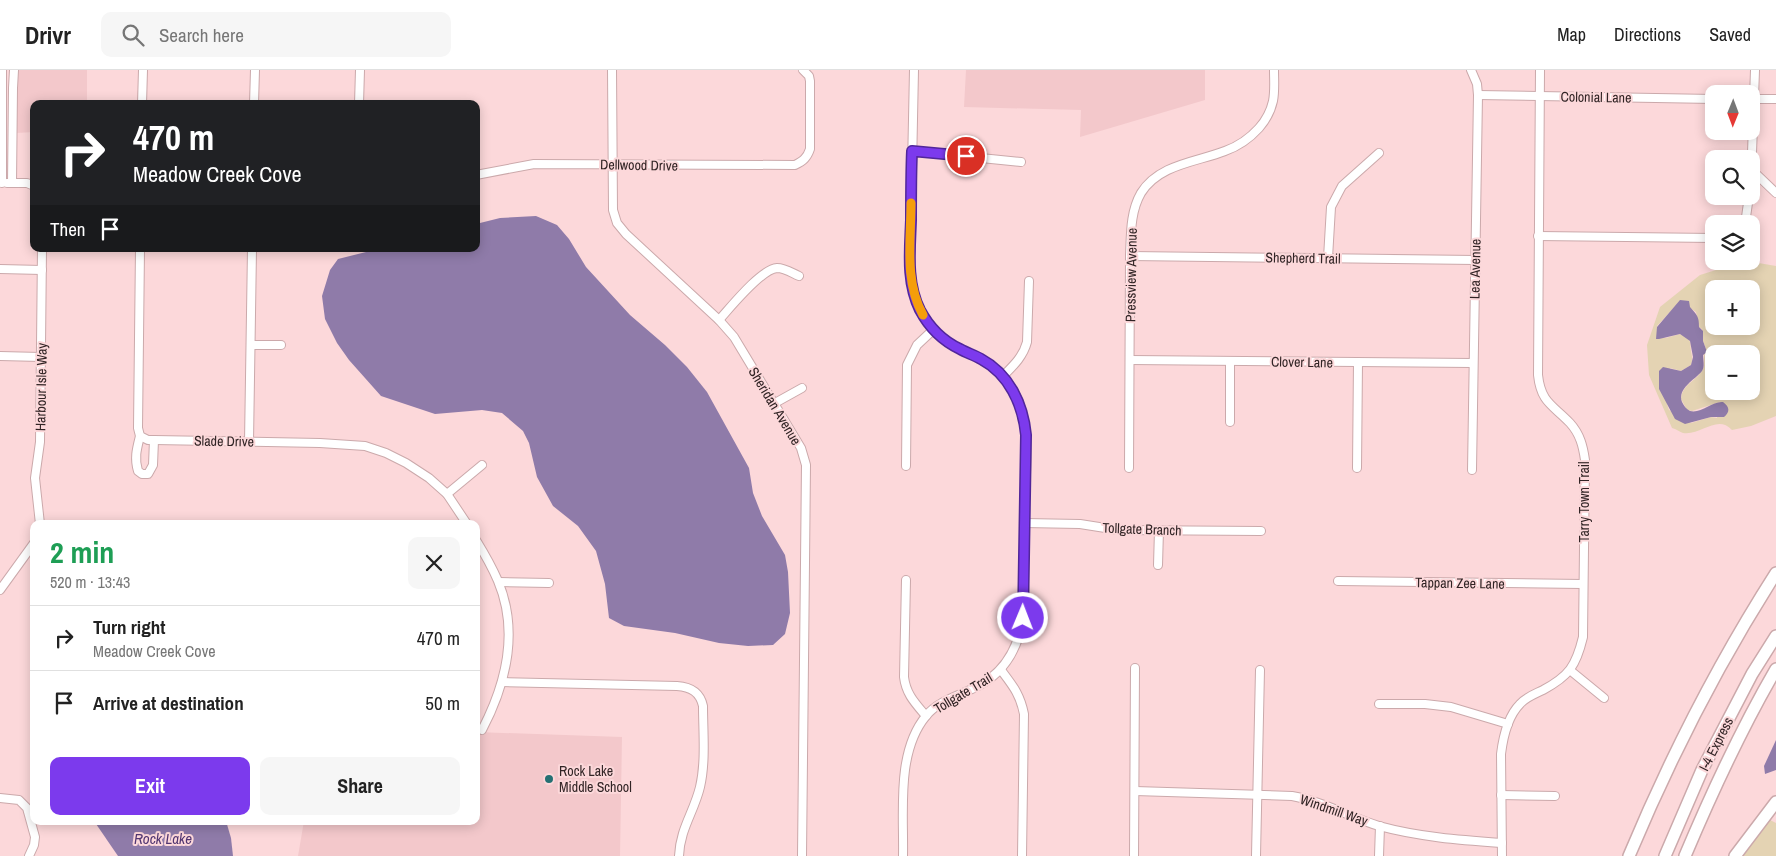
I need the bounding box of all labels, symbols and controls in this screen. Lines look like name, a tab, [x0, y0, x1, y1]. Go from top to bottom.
search box	[101, 12, 451, 57]
text: Drivr	[25, 19, 71, 51]
icon: search	[119, 21, 147, 49]
text: Search here	[159, 22, 244, 48]
text: Map	[1557, 22, 1586, 47]
text: Directions	[1614, 22, 1681, 47]
text: Saved	[1709, 22, 1751, 47]
north arrow	[1705, 85, 1760, 140]
map controls	[1705, 85, 1760, 400]
street label: Colonial Lane	[1560, 87, 1632, 107]
text: 470 m	[133, 114, 214, 161]
icon: right	[50, 120, 115, 185]
pin	[945, 135, 987, 177]
icon: arrive	[952, 142, 980, 170]
button: search	[1705, 150, 1760, 205]
street label: Dellwood Drive	[600, 155, 678, 175]
text: Meadow Creek Cove	[133, 159, 301, 189]
icon: arrive	[96, 215, 124, 243]
button: layers	[1705, 215, 1760, 270]
text: Then	[50, 216, 86, 242]
street label: Pressview Avenue	[1121, 228, 1141, 322]
street label: Lea Avenue	[1465, 239, 1485, 299]
street label: Shepherd Trail	[1265, 248, 1341, 268]
button: +	[1705, 280, 1760, 335]
street label: Harbour Isle Way	[31, 342, 51, 431]
button: −	[1705, 345, 1760, 400]
street label: Clover Lane	[1271, 352, 1333, 372]
street label: Sheridan Avenue	[745, 364, 805, 448]
street label: Slade Drive	[194, 431, 254, 451]
street label: Tarry Town Trail	[1575, 461, 1593, 543]
street label: Tollgate Branch	[1102, 519, 1182, 539]
text: 2 min	[50, 532, 114, 572]
button: close	[408, 537, 460, 589]
text: 520 m · 13:43	[50, 571, 130, 593]
street label: Tappan Zee Lane	[1415, 573, 1505, 593]
position arrow	[996, 591, 1048, 643]
text: Turn right	[93, 614, 165, 640]
icon: right	[50, 624, 78, 652]
text: 470 m	[417, 625, 460, 651]
text: Meadow Creek Cove	[93, 640, 216, 662]
street label: Tollgate Trail	[930, 669, 996, 717]
icon: arrive	[50, 689, 78, 717]
text: Arrive at destination	[93, 690, 244, 716]
text: 50 m	[425, 690, 460, 716]
street label: I-4 Express	[1695, 714, 1737, 774]
button: Exit	[50, 757, 250, 815]
button: Share	[260, 757, 460, 815]
place label: Rock Lake Middle School	[559, 762, 632, 796]
marker: Rock Lake Middle School	[543, 773, 555, 785]
street label: Windmill Way	[1298, 790, 1370, 830]
water label: Rock Lake	[134, 828, 192, 849]

